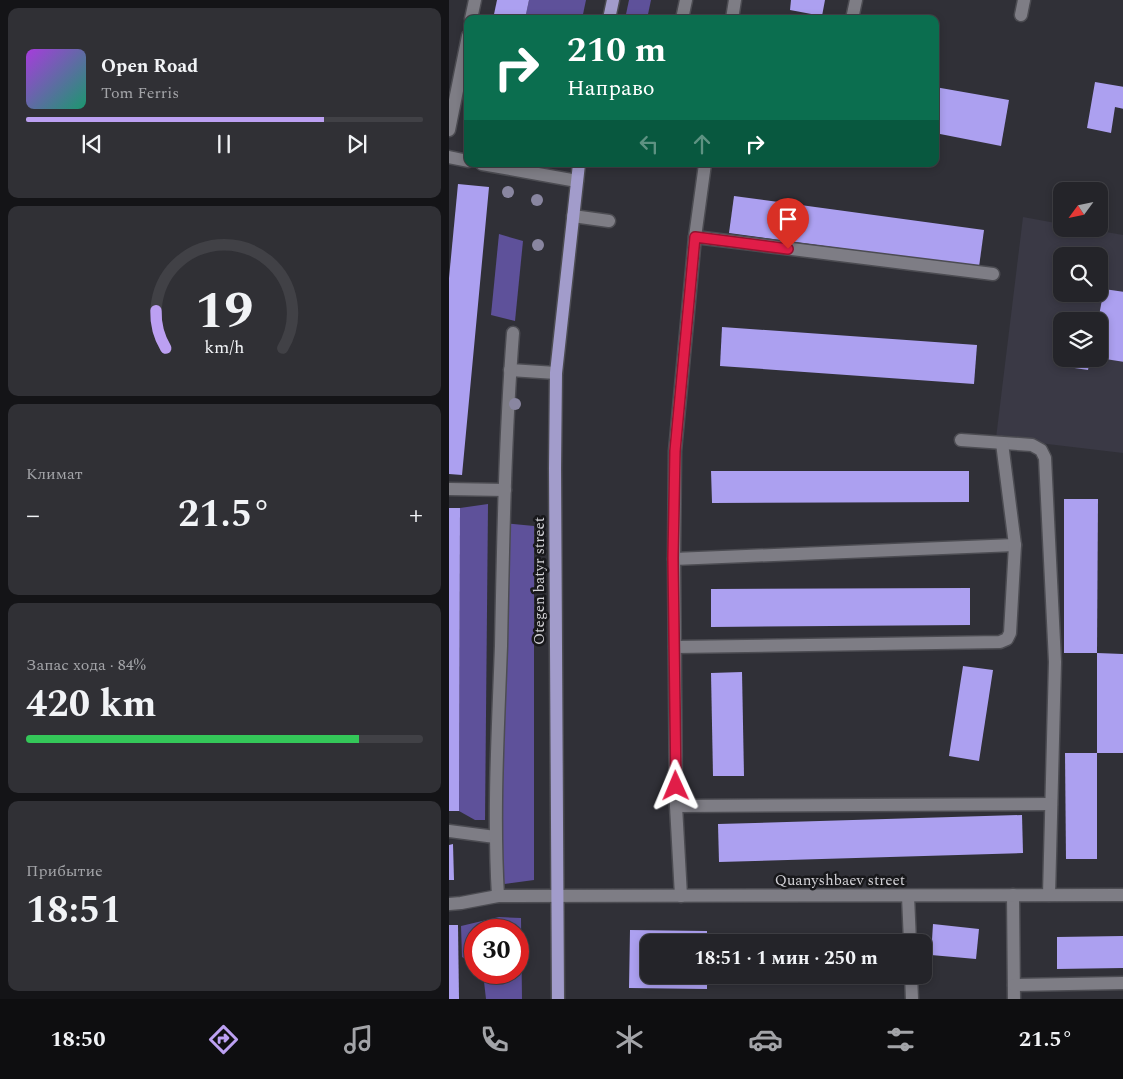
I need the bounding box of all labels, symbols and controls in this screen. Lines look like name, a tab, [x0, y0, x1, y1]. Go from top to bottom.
text: 210 m	[567, 24, 666, 77]
icon: right	[484, 35, 549, 100]
text: Open Road	[101, 52, 198, 81]
text: Направо	[567, 72, 655, 105]
text: Tom Ferris	[101, 81, 179, 105]
icon: previous	[78, 130, 106, 158]
icon: pause	[210, 130, 238, 158]
icon: next	[343, 130, 371, 158]
icon: left	[635, 130, 663, 158]
icon: ahead	[688, 130, 716, 158]
icon: right	[741, 130, 769, 158]
north arrow	[1053, 182, 1108, 238]
map controls	[1053, 182, 1108, 367]
pin	[767, 198, 809, 249]
icon: arrive	[774, 205, 802, 233]
button: search	[1053, 247, 1108, 302]
text: 19	[195, 272, 254, 351]
button: layers	[1053, 312, 1108, 367]
text: km/h	[204, 334, 245, 361]
text: Климат	[26, 462, 83, 486]
text: 21.5°	[178, 486, 271, 544]
text: −	[26, 494, 40, 537]
text: +	[409, 494, 423, 537]
street label: Otegen batyr street	[528, 517, 551, 645]
text: Запас хода · 84%	[26, 653, 146, 677]
text: 420 km	[26, 676, 157, 734]
position arrow	[649, 759, 701, 811]
text: Прибытие	[26, 859, 103, 883]
street label: Quanyshbaev street	[775, 869, 905, 892]
text: 18:51	[26, 882, 121, 940]
speed limit sign: 30	[464, 919, 529, 984]
text: 18:51 · 1 мин · 250 m	[694, 944, 878, 973]
icon: directions	[206, 1022, 241, 1057]
icon: music	[341, 1022, 376, 1057]
icon: phone	[477, 1022, 512, 1057]
icon: climate	[612, 1022, 647, 1057]
icon: car	[748, 1022, 783, 1057]
icon: filters	[883, 1022, 918, 1057]
text: 18:50	[50, 1023, 106, 1056]
text: 21.5°	[1019, 1023, 1073, 1056]

